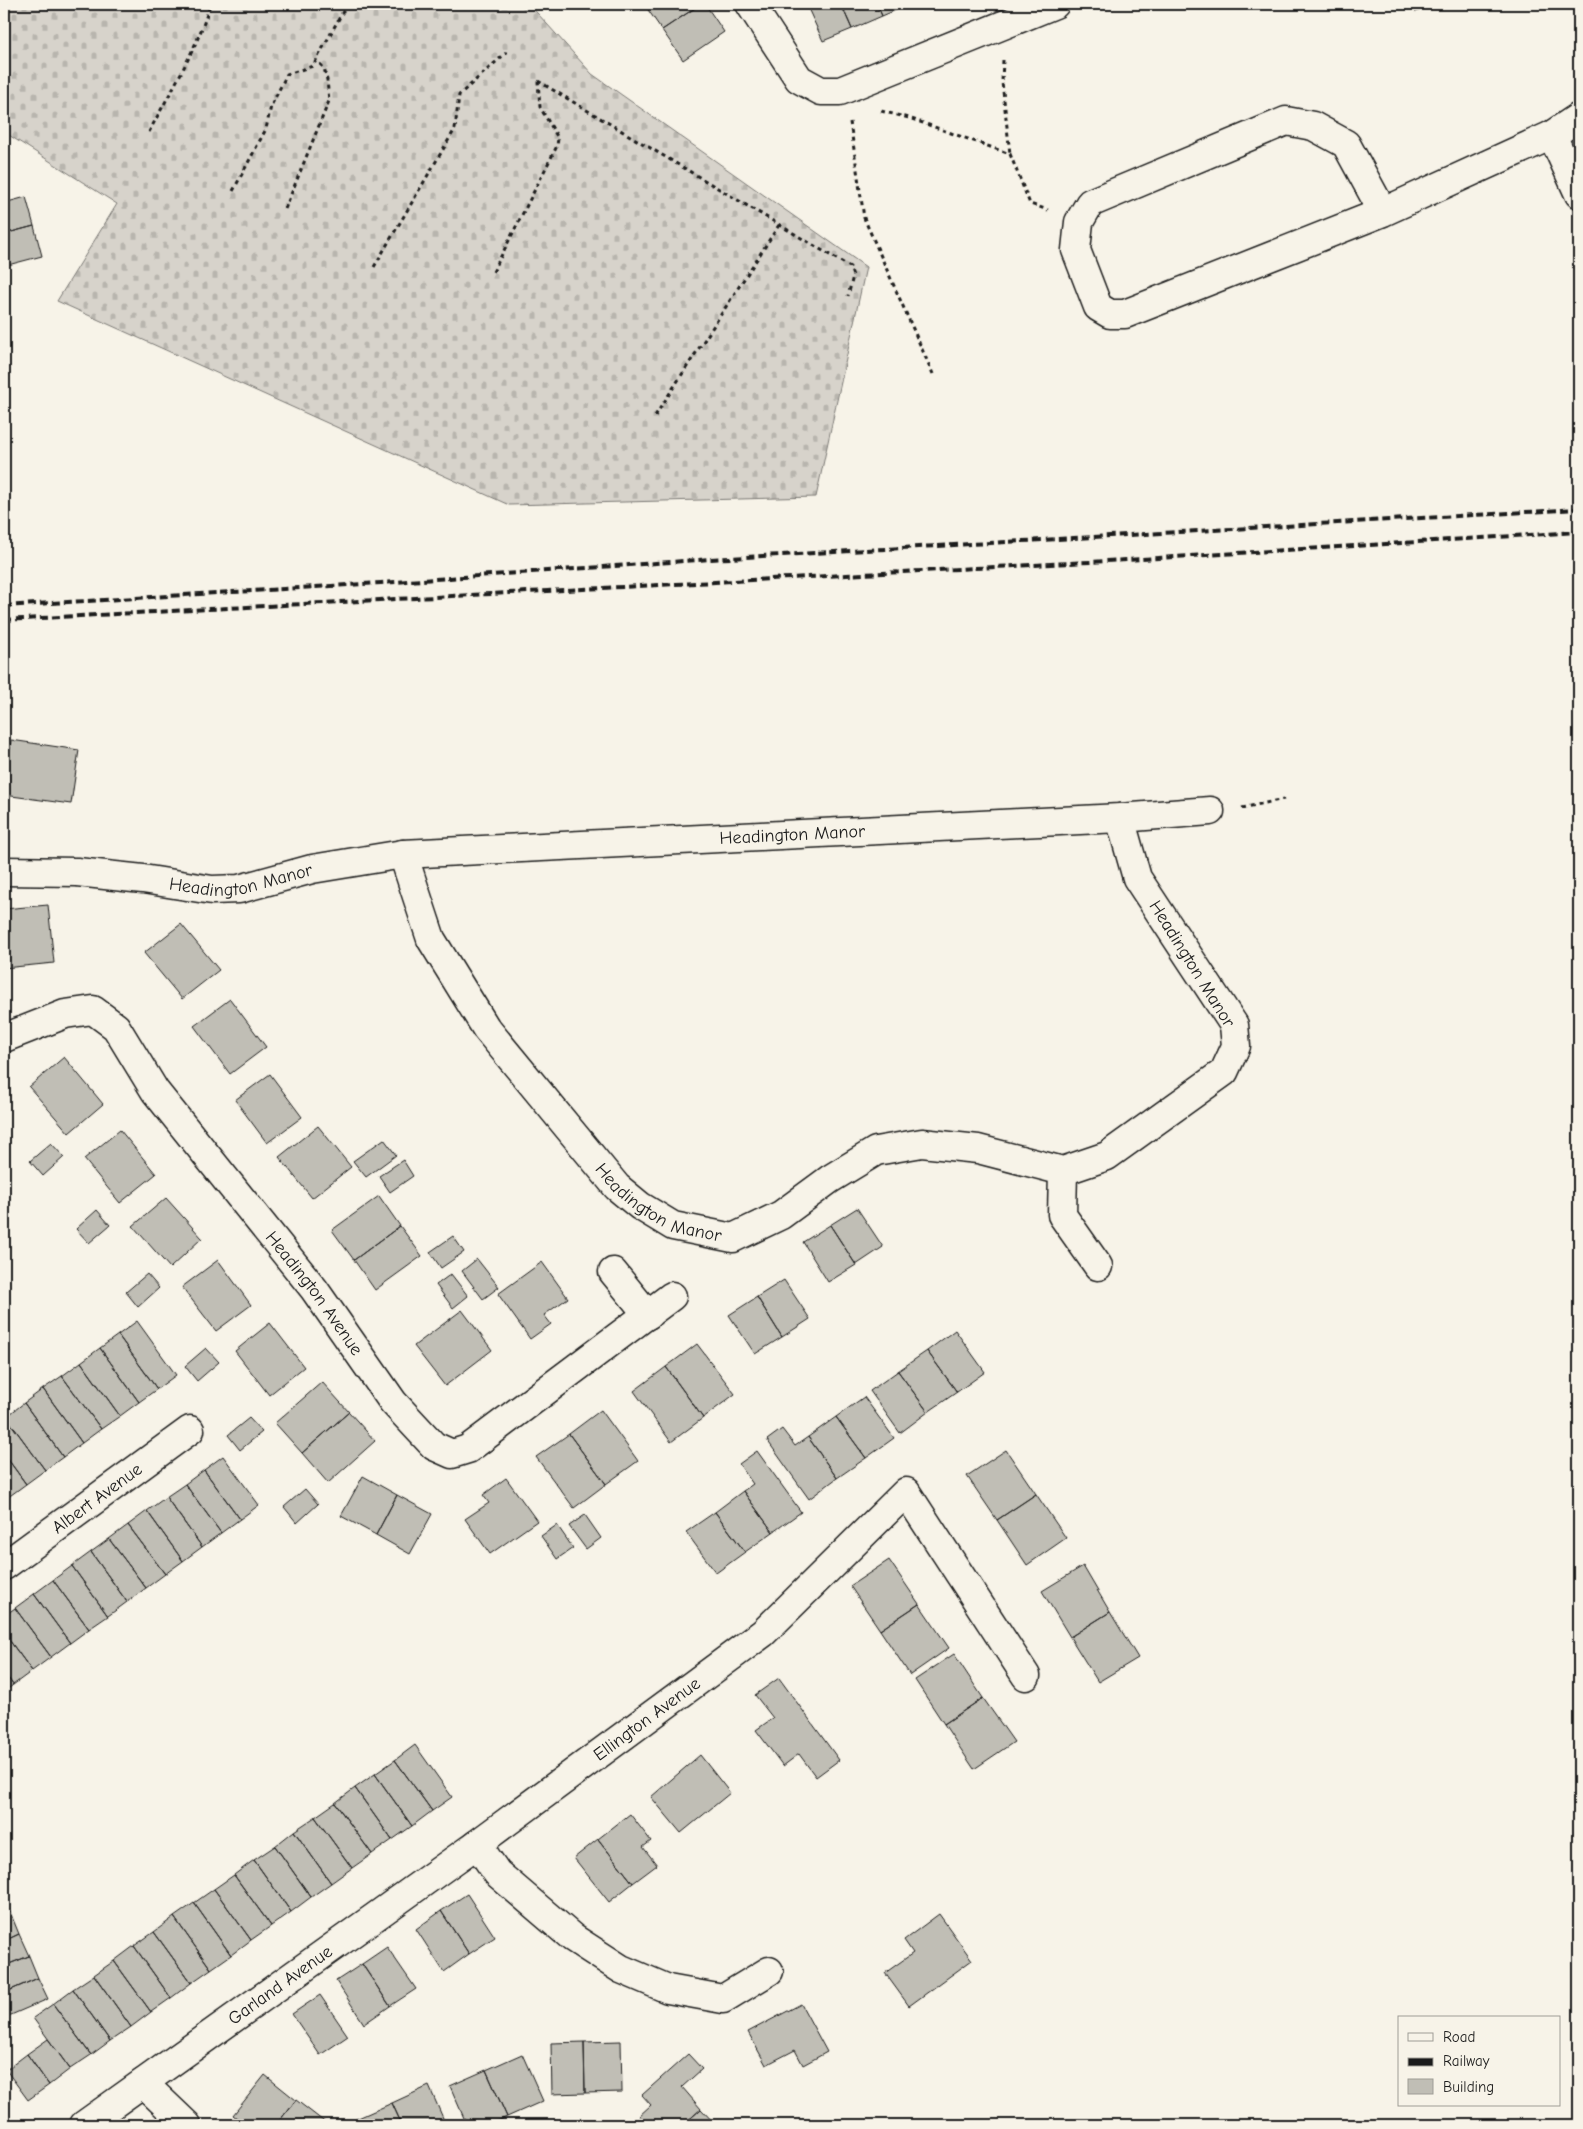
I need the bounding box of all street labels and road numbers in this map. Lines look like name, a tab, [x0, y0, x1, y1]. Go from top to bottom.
street label: Headington Manor	[719, 820, 866, 849]
street label: Headington Manor	[168, 859, 315, 901]
street label: Headington Manor	[1145, 897, 1240, 1032]
street label: Headington Manor	[591, 1159, 724, 1246]
street label: Headington Avenue	[261, 1227, 368, 1359]
street label: Albert Avenue	[48, 1458, 146, 1538]
street label: Ellington Avenue	[589, 1673, 704, 1765]
street label: Garland Avenue	[224, 1941, 336, 2029]

